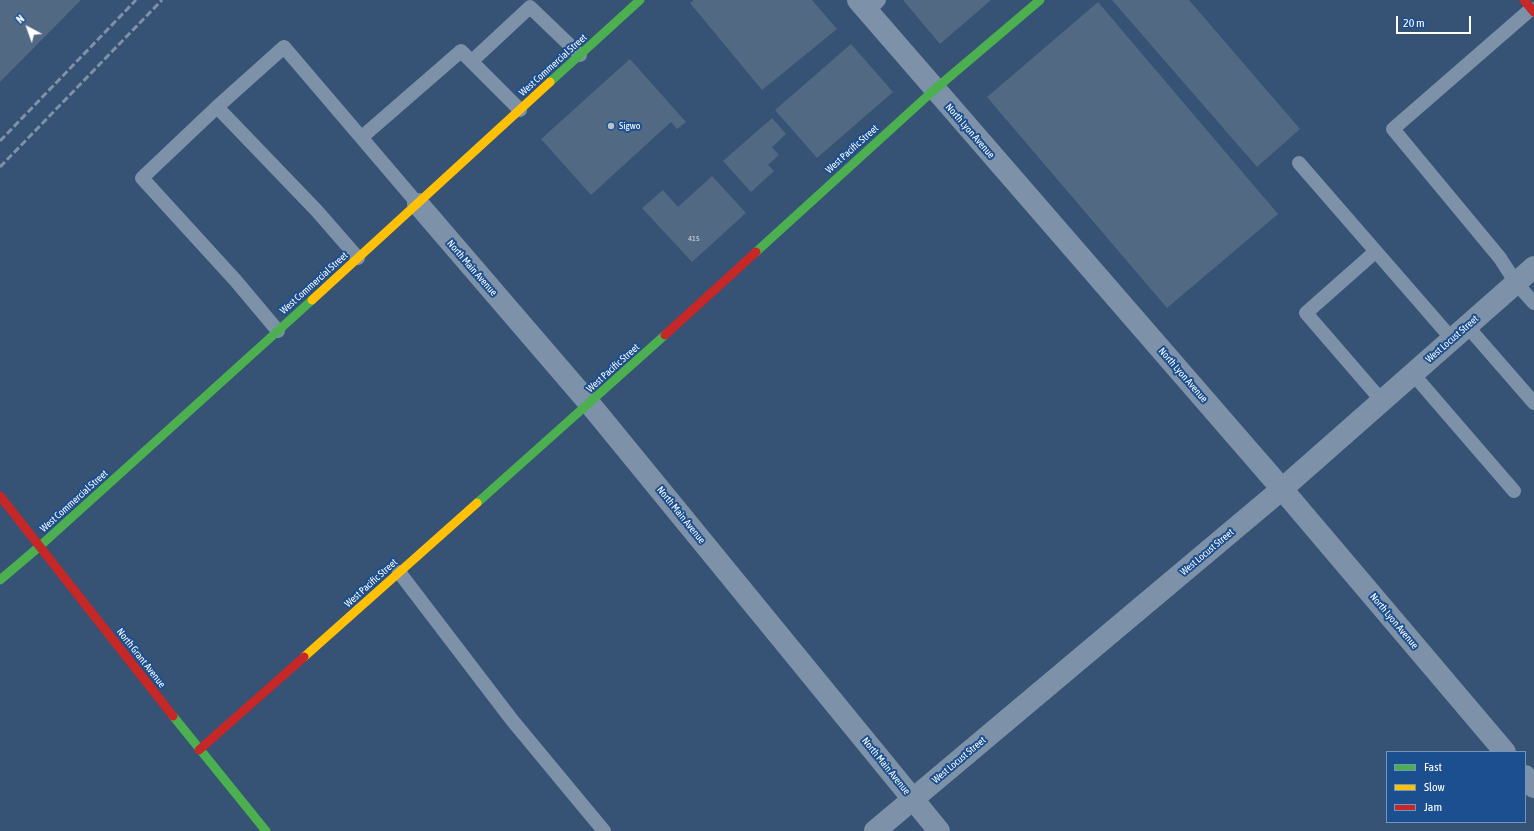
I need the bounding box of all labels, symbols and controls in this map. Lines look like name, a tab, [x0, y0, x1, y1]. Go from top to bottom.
north arrow	[8, 8, 48, 48]
scale bar	[1398, 8, 1473, 34]
text: N	[14, 12, 27, 26]
text: 20 m	[1403, 16, 1425, 30]
street label: West Commercial Street	[517, 31, 589, 99]
street label: North Lyon Avenue	[943, 101, 997, 161]
place label: Sigwo	[619, 120, 640, 132]
marker: Sigwo	[606, 121, 616, 131]
street label: West Pacific Street	[823, 122, 881, 176]
house number: 415	[688, 233, 700, 243]
street label: North Main Avenue	[444, 238, 500, 298]
street label: West Commercial Street	[278, 249, 350, 317]
street label: West Locust Street	[1423, 313, 1481, 365]
street label: West Pacific Street	[584, 341, 642, 395]
street label: North Lyon Avenue	[1156, 345, 1210, 405]
street label: West Commercial Street	[38, 467, 110, 535]
street label: North Main Avenue	[654, 484, 708, 546]
street label: West Locust Street	[1178, 526, 1236, 578]
street label: West Pacific Street	[342, 556, 400, 610]
street label: North Lyon Avenue	[1367, 591, 1421, 651]
street label: North Grant Avenue	[114, 626, 168, 690]
street label: West Locust Street	[930, 734, 988, 786]
street label: North Main Avenue	[859, 735, 913, 797]
legend	[1386, 751, 1526, 823]
text: Fast	[1424, 760, 1442, 774]
text: Slow	[1424, 780, 1445, 794]
text: Jam	[1424, 800, 1442, 814]

